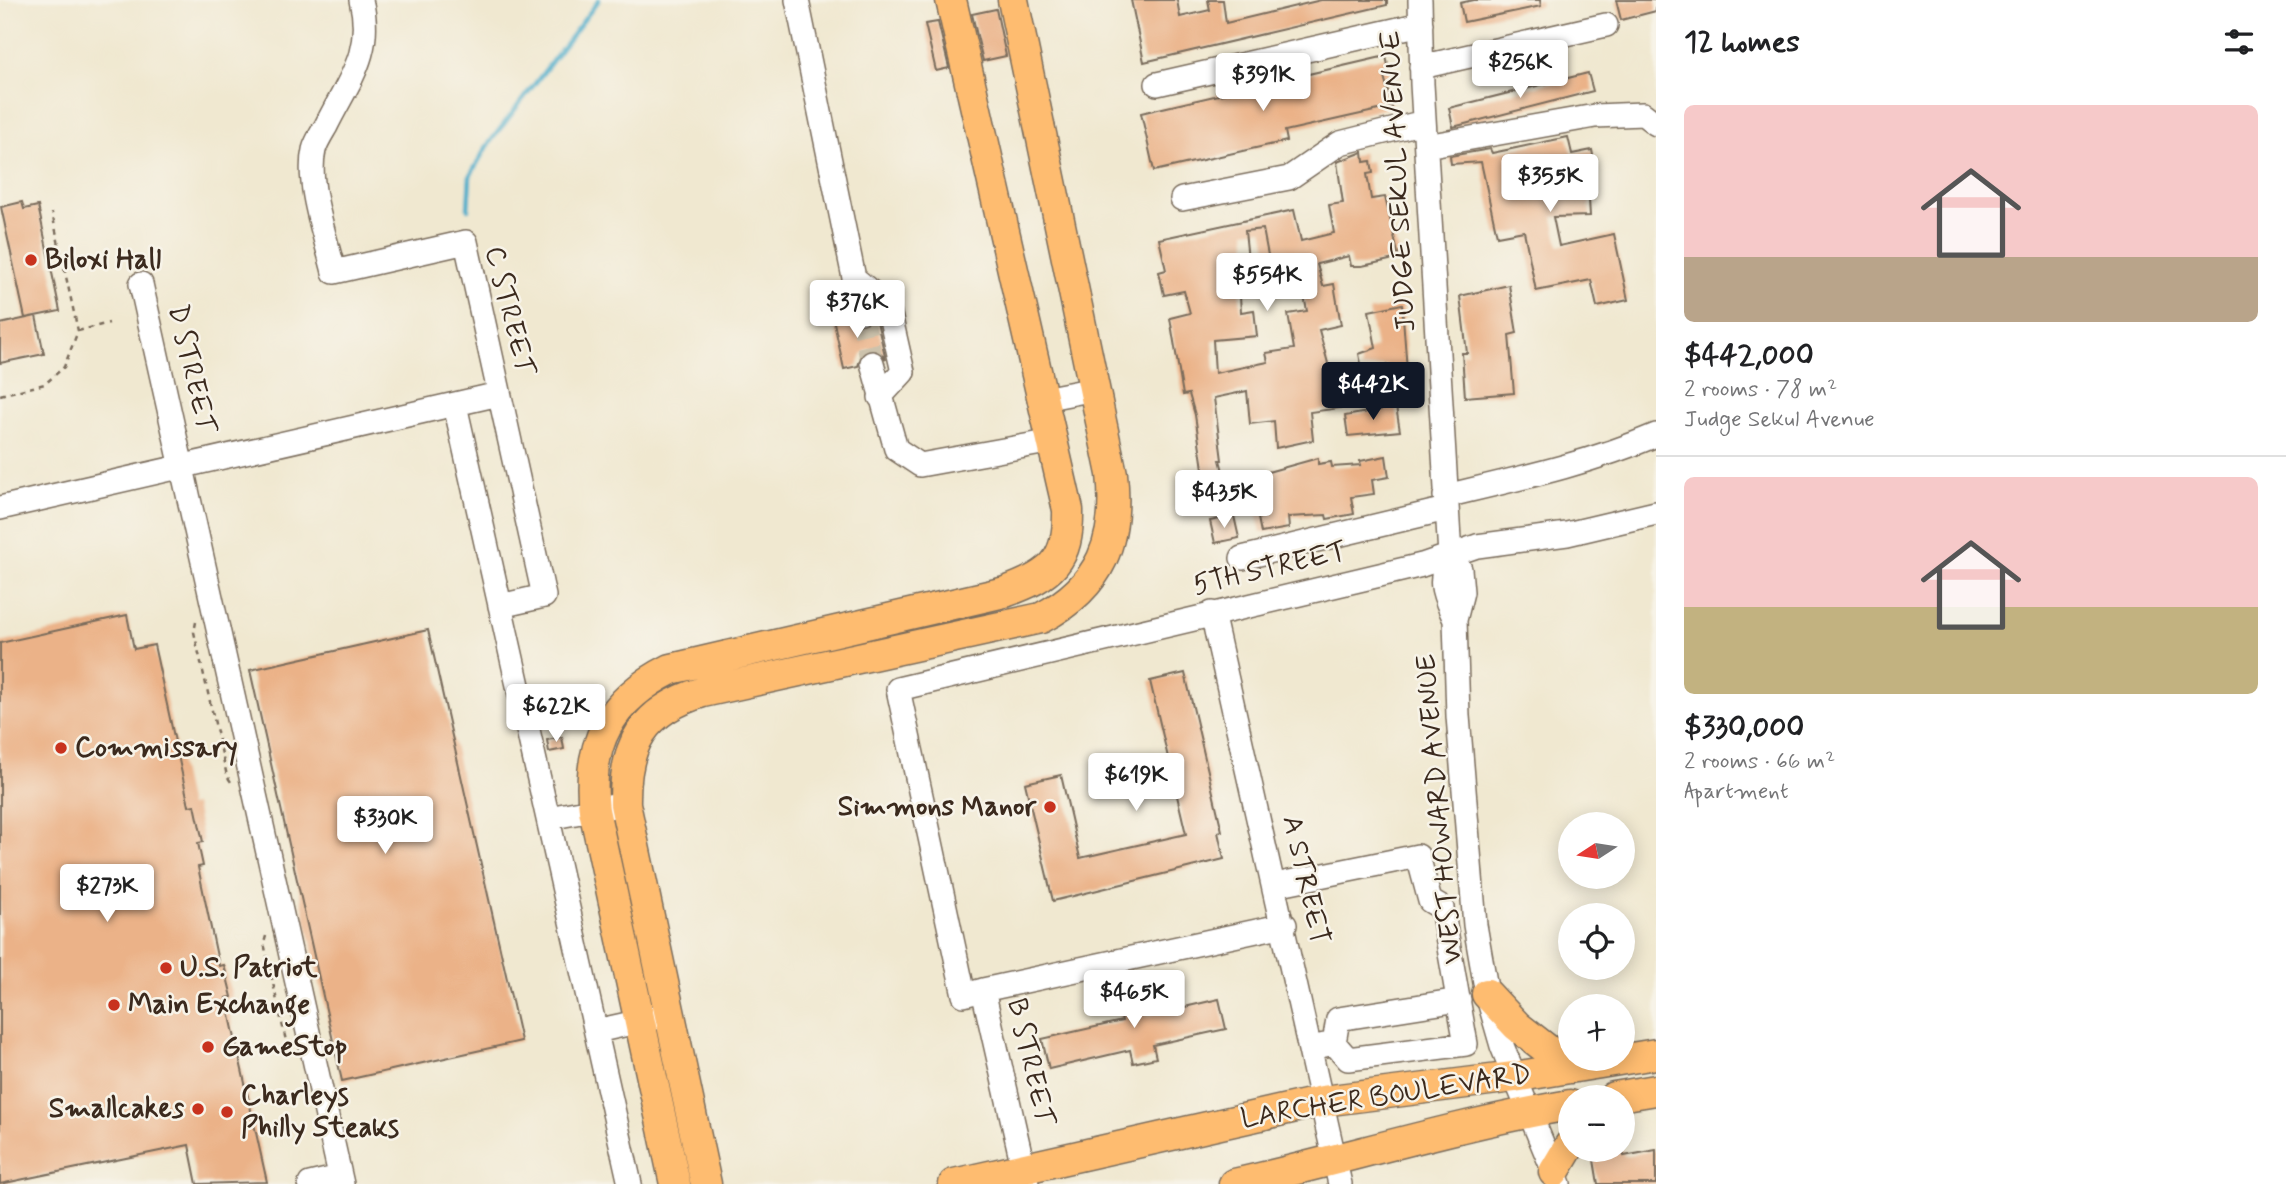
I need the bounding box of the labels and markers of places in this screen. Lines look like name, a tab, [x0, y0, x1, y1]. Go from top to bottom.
pin: $256K	[1471, 41, 1569, 100]
pin: $391K	[1214, 54, 1312, 113]
pin: $355K	[1501, 154, 1599, 214]
place label: Biloxi Hall	[45, 242, 161, 279]
marker: Biloxi Hall	[23, 252, 39, 268]
pin: $554K	[1218, 254, 1316, 313]
pin: $376K	[808, 280, 906, 340]
pin: $442K	[1324, 362, 1422, 422]
pin: $435K	[1175, 470, 1273, 530]
pin: $622K	[507, 684, 605, 744]
place label: Commissary	[75, 730, 238, 767]
marker: Commissary	[53, 740, 69, 756]
pin: $619K	[1087, 754, 1185, 813]
place label: Simmons Manor	[838, 789, 1037, 826]
pin: $330K	[336, 796, 434, 856]
marker: Simmons Manor	[1042, 799, 1058, 815]
pin: $273K	[58, 864, 156, 924]
place label: U.S. Patriot	[180, 950, 318, 987]
marker: U.S. Patriot	[158, 960, 174, 976]
pin: $465K	[1085, 970, 1183, 1030]
place label: Main Exchange	[128, 987, 310, 1027]
marker: Main Exchange	[106, 997, 122, 1013]
place label: GameStop	[222, 1029, 347, 1066]
marker: GameStop	[200, 1039, 216, 1055]
place label: Charleys Philly Steaks	[241, 1078, 399, 1147]
place label: Smallcakes	[49, 1091, 185, 1128]
marker: Smallcakes	[190, 1101, 206, 1117]
marker: Charleys Philly Steaks	[219, 1104, 235, 1120]

